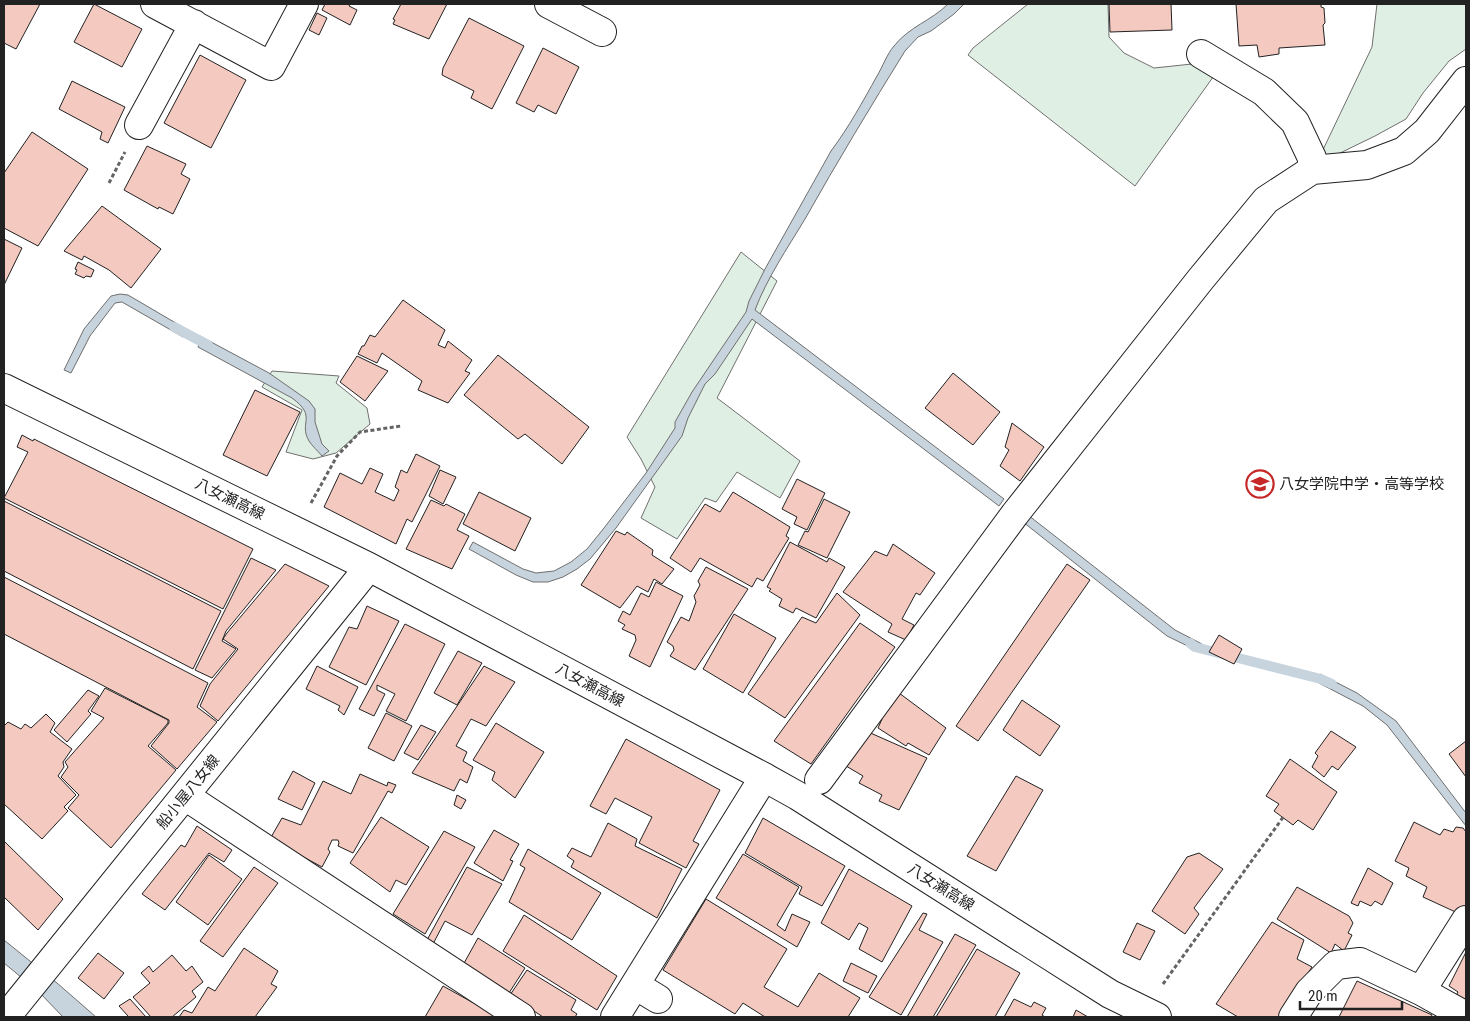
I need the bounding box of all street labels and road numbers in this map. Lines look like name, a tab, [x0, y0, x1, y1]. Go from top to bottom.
street label: 八女瀬高線	[192, 474, 268, 524]
street label: 八女瀬高線	[553, 659, 627, 711]
street label: 船小屋八女線	[153, 751, 223, 833]
street label: 八女瀬高線	[904, 859, 978, 915]

